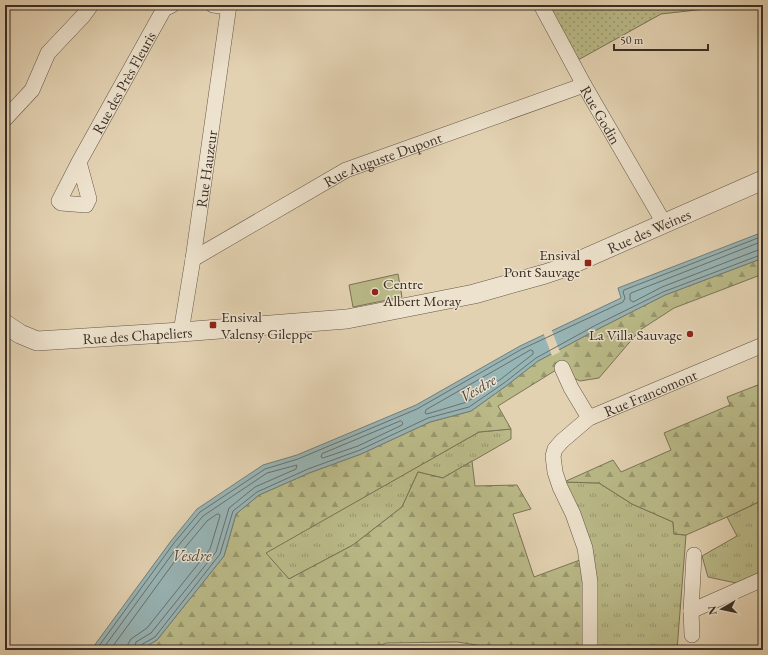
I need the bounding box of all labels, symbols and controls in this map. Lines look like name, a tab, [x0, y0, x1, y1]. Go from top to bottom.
scale bar	[614, 26, 708, 52]
street label: Rue des Près Fleuris	[87, 27, 159, 137]
text: 50 m	[620, 32, 644, 48]
street label: Rue Godin	[577, 82, 626, 148]
street label: Rue Auguste Dupont	[320, 127, 444, 191]
street label: Rue Hauzeur	[191, 129, 221, 209]
street label: Rue des Weines	[604, 204, 693, 257]
place label: Ensival Pont Sauvage	[504, 245, 580, 281]
marker: Ensival Pont Sauvage	[583, 258, 593, 268]
place label: Centre Albert Moray	[382, 274, 462, 310]
marker: Centre Albert Moray	[370, 287, 380, 297]
place label: Ensival Valensy Gileppe	[221, 307, 313, 343]
marker: Ensival Valensy Gileppe	[208, 320, 218, 330]
street label: Rue des Chapeliers	[82, 322, 193, 348]
place label: La Villa Sauvage	[589, 325, 682, 344]
marker: La Villa Sauvage	[685, 329, 695, 339]
street label: Rue Francomont	[601, 364, 700, 420]
water label: Vesdre	[456, 369, 501, 407]
water label: Vesdre	[173, 545, 212, 566]
north arrow	[702, 589, 742, 629]
text: N	[704, 605, 720, 616]

